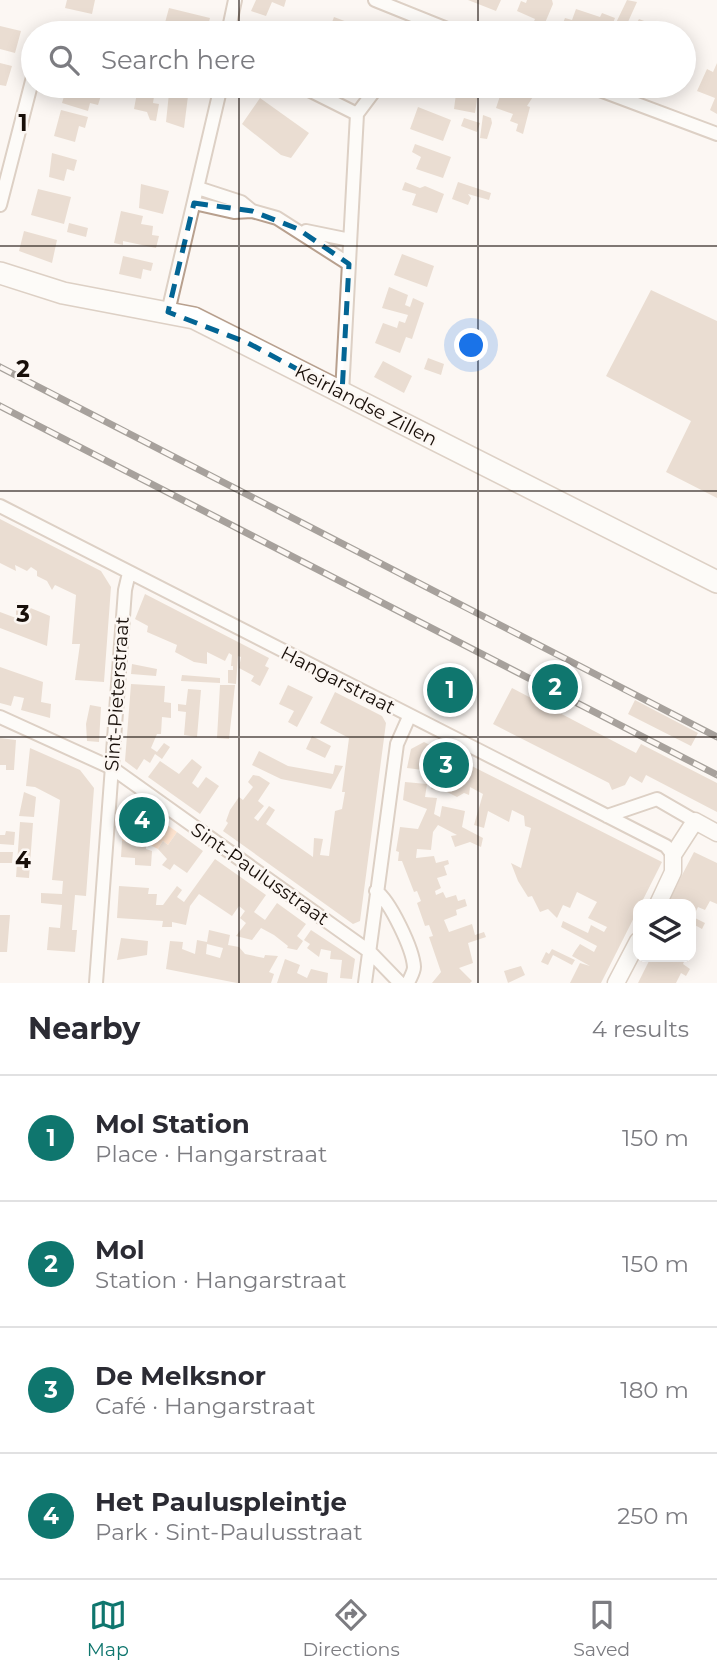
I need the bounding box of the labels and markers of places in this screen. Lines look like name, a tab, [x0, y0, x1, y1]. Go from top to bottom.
pin: 2	[532, 661, 578, 713]
pin: 1	[427, 664, 473, 716]
pin: 3	[423, 739, 469, 791]
pin: 4	[119, 794, 165, 846]

